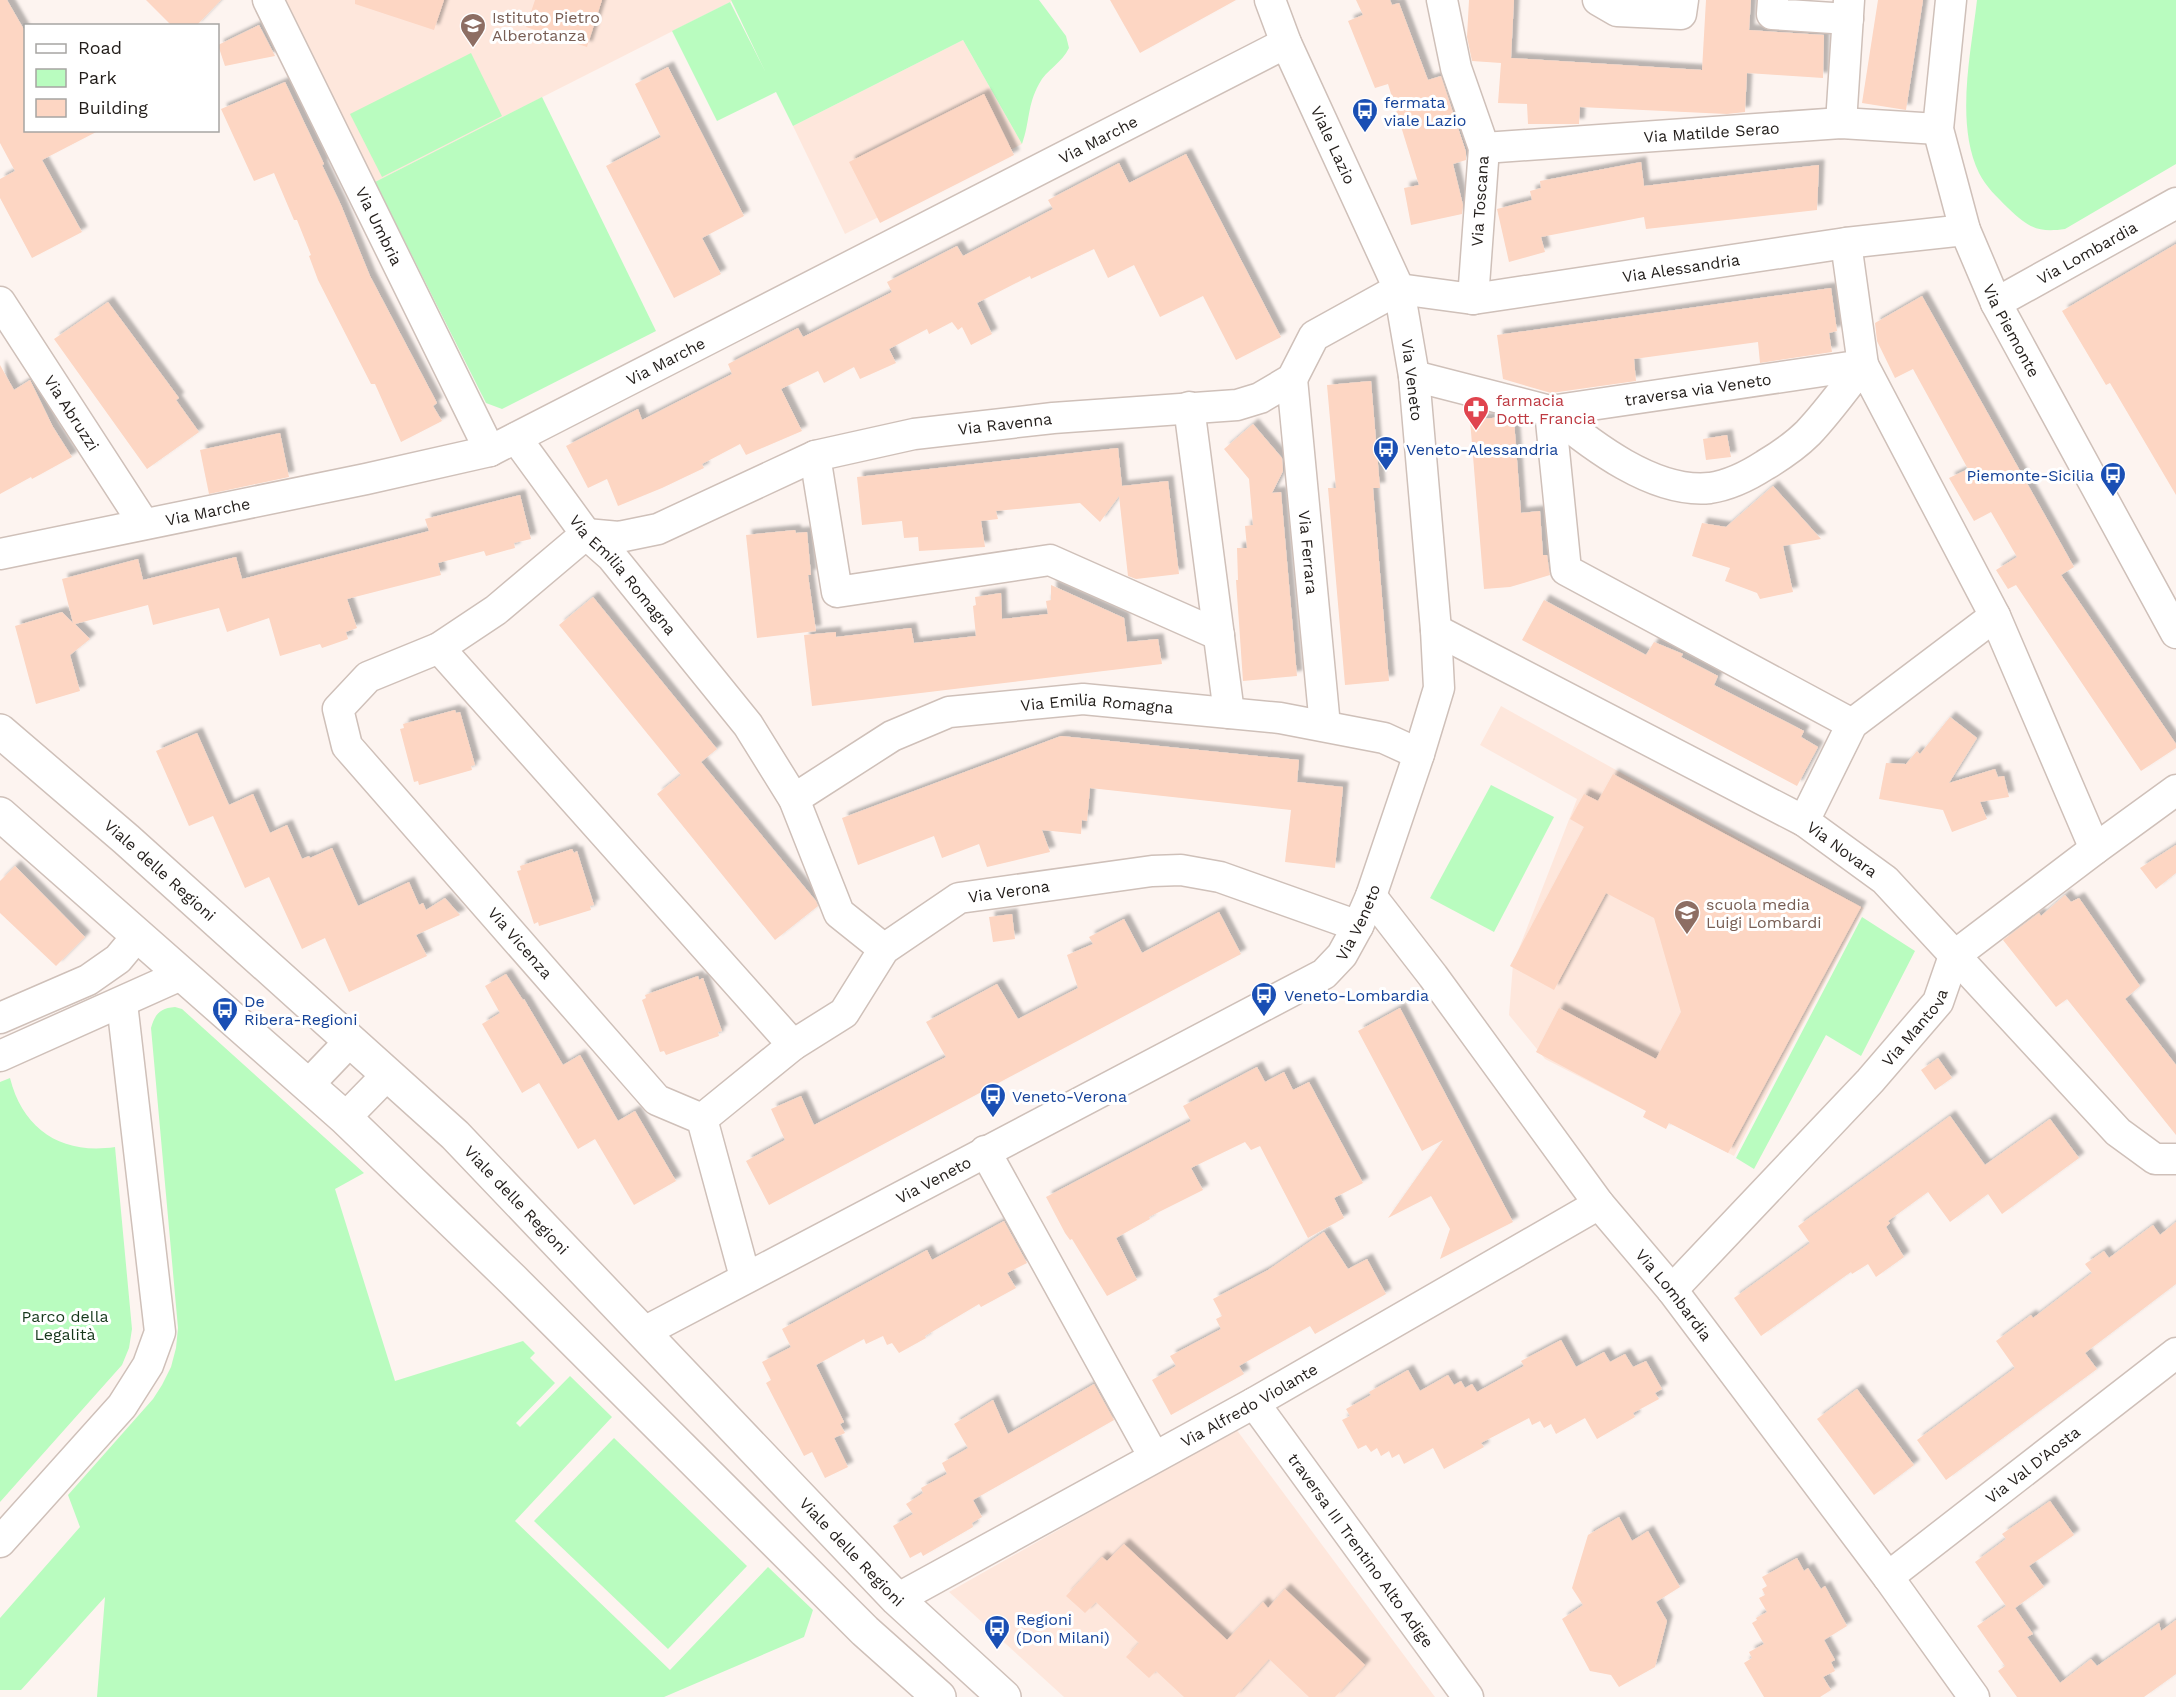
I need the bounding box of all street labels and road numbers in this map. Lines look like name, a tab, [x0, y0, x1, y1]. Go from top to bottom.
street label: Viale Lazio	[1307, 103, 1359, 187]
street label: Via Marche	[1056, 111, 1141, 167]
street label: Via Matilde Serao	[1643, 118, 1780, 146]
street label: Via Toscana	[1467, 155, 1493, 247]
street label: Via Umbria	[352, 184, 407, 269]
street label: Via Lombardia	[2033, 217, 2140, 288]
street label: Via Alessandria	[1621, 250, 1741, 286]
street label: Via Piemonte	[1979, 281, 2044, 380]
street label: Via Marche	[623, 333, 708, 389]
street label: Via Veneto	[1398, 338, 1426, 422]
street label: traversa via Veneto	[1623, 369, 1773, 409]
street label: Via Abruzzi	[40, 371, 103, 454]
street label: Via Ravenna	[957, 409, 1053, 438]
street label: Via Marche	[164, 494, 252, 529]
street label: Via Ferrara	[1295, 509, 1322, 595]
street label: Via Emilia Romagna	[566, 511, 681, 639]
street label: Via Emilia Romagna	[1020, 689, 1174, 717]
street label: Viale delle Regioni	[100, 815, 220, 925]
street label: Via Novara	[1803, 817, 1881, 881]
street label: Via Verona	[967, 876, 1051, 906]
street label: Via Veneto	[1331, 882, 1384, 964]
street label: Via Vicenza	[484, 903, 556, 983]
street label: Via Mantova	[1878, 986, 1951, 1070]
street label: Viale delle Regioni	[460, 1141, 573, 1258]
street label: Via Veneto	[892, 1152, 974, 1207]
street label: Via Lombardia	[1632, 1245, 1716, 1344]
street label: Via Alfredo Violante	[1177, 1359, 1321, 1451]
street label: Via Val D'Aosta	[1981, 1422, 2083, 1507]
street label: traversa III Trentino Alto Adige	[1284, 1449, 1438, 1651]
street label: Viale delle Regioni	[796, 1493, 908, 1610]

